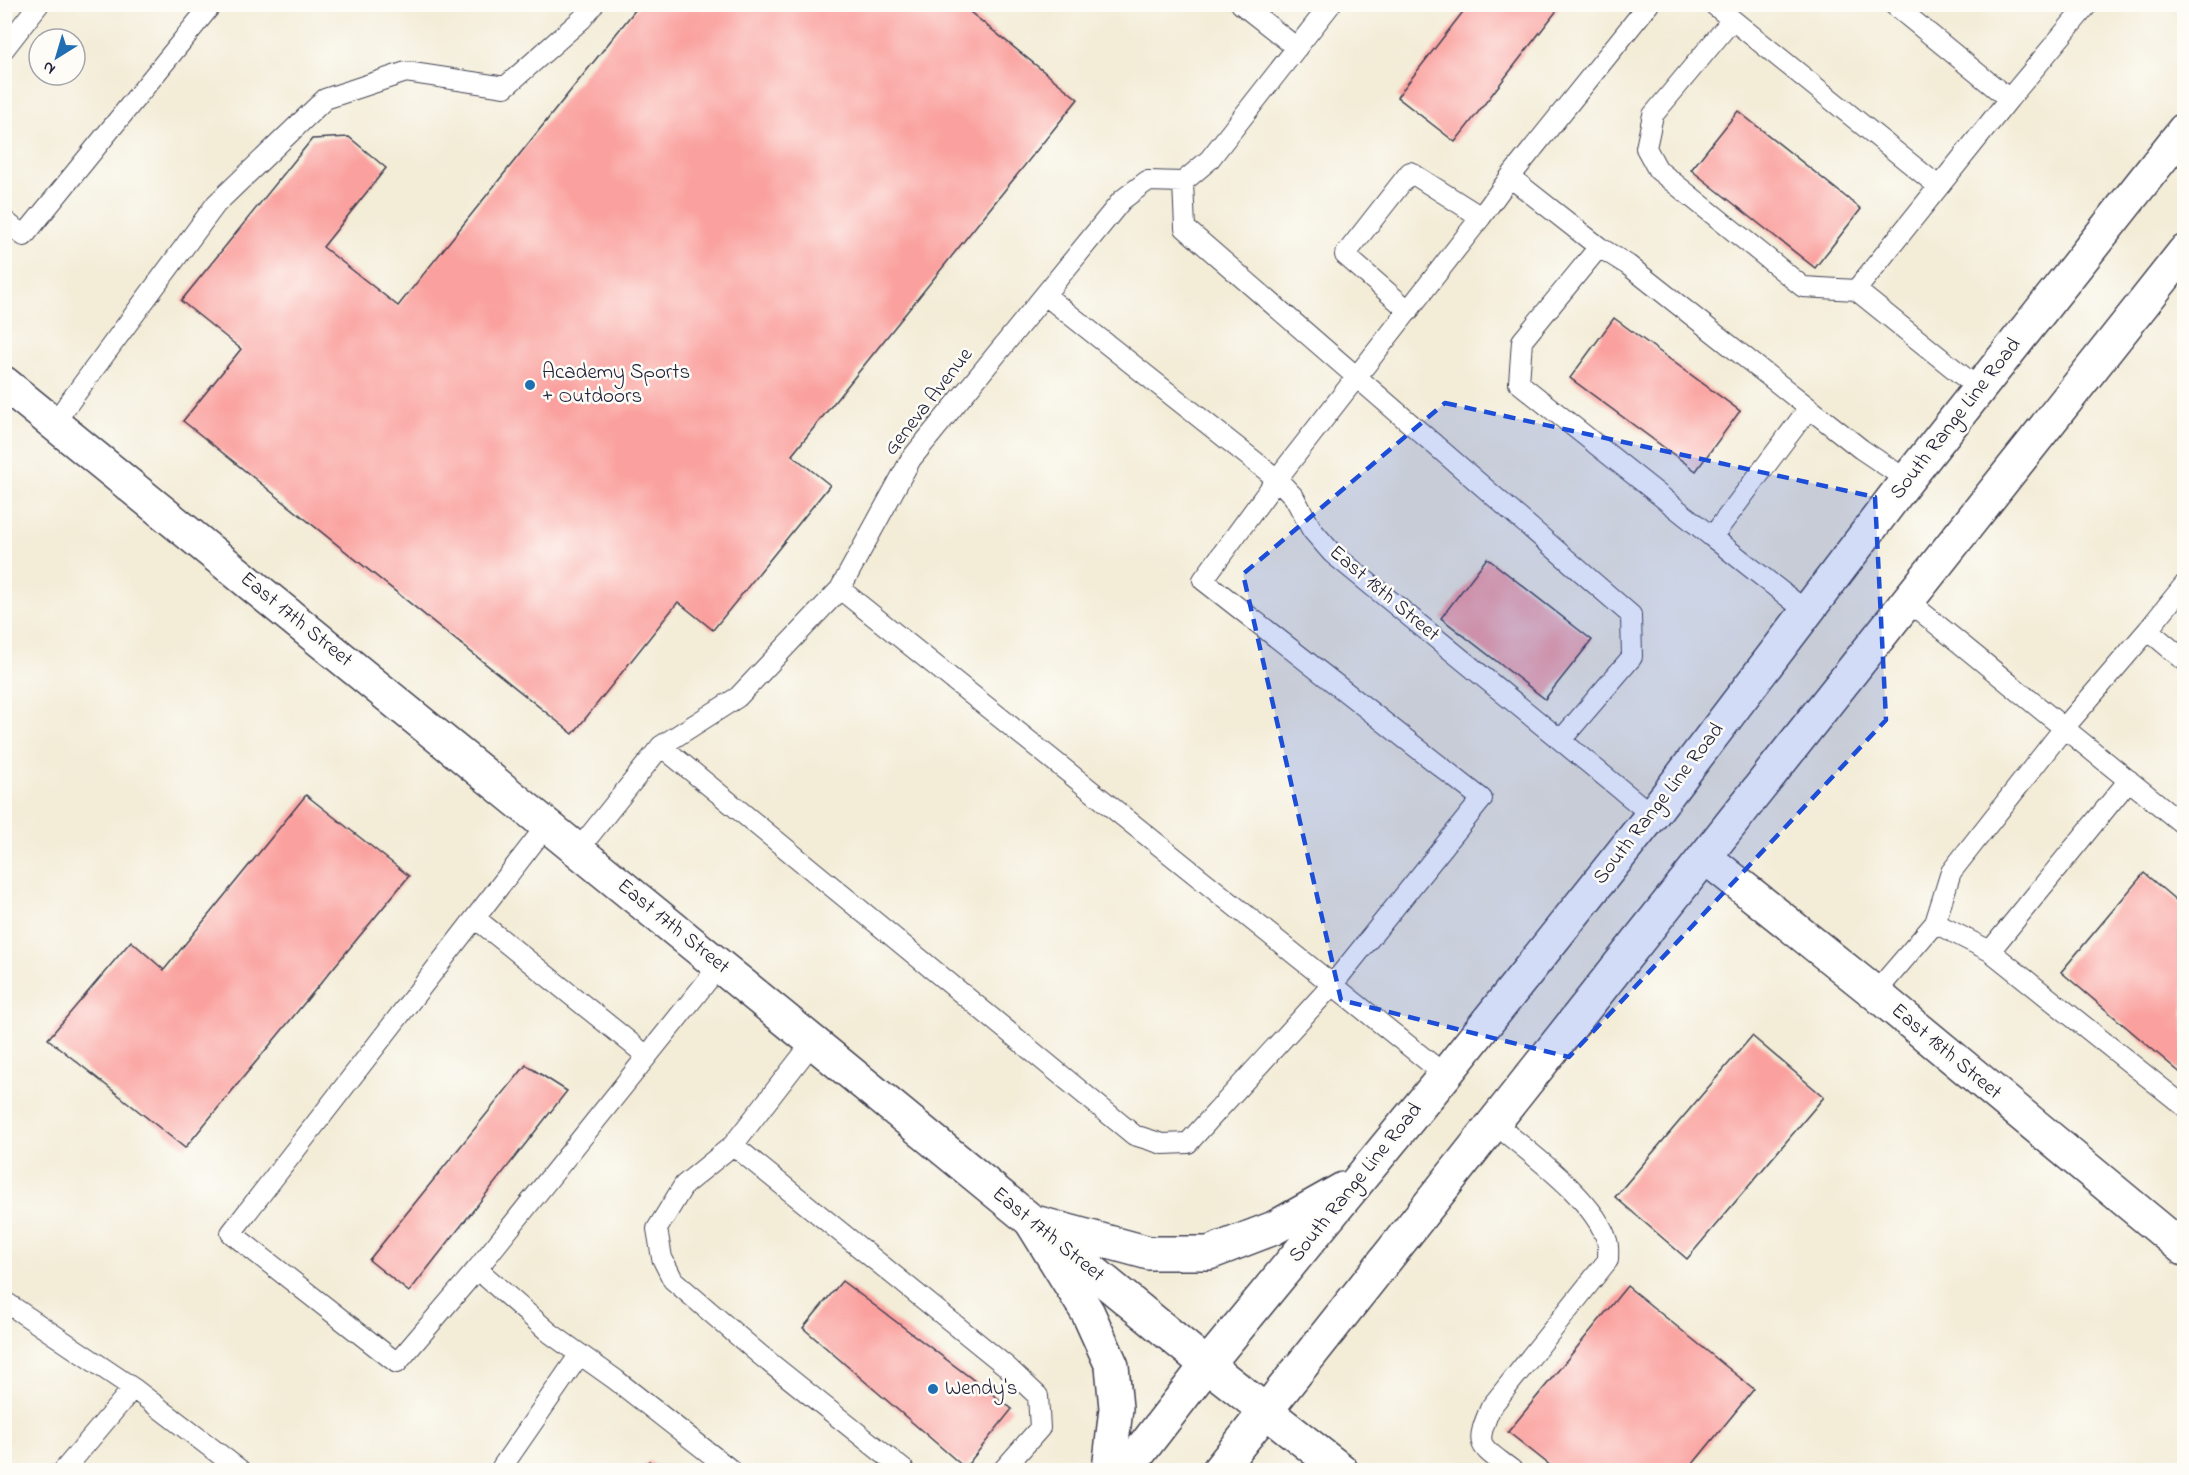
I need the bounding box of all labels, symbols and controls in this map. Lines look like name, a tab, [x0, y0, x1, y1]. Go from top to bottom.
north arrow	[27, 27, 87, 87]
text: N	[37, 54, 61, 80]
street label: South Range Line Road	[1883, 331, 2031, 508]
street label: Geneva Avenue	[877, 341, 981, 462]
place label: Academy Sports + Outdoors	[542, 358, 690, 412]
marker: Academy Sports + Outdoors	[523, 378, 537, 392]
street label: East 18th Street	[1322, 539, 1446, 649]
street label: East 17th Street	[233, 565, 359, 675]
street label: South Range Line Road	[1586, 716, 1734, 893]
street label: East 17th Street	[610, 872, 736, 982]
street label: East 18th Street	[1884, 997, 2008, 1107]
street label: South Range Line Road	[1282, 1096, 1432, 1271]
street label: East 17th Street	[985, 1180, 1111, 1290]
place label: Wendy's	[945, 1374, 1017, 1406]
marker: Wendy's	[926, 1382, 940, 1396]

